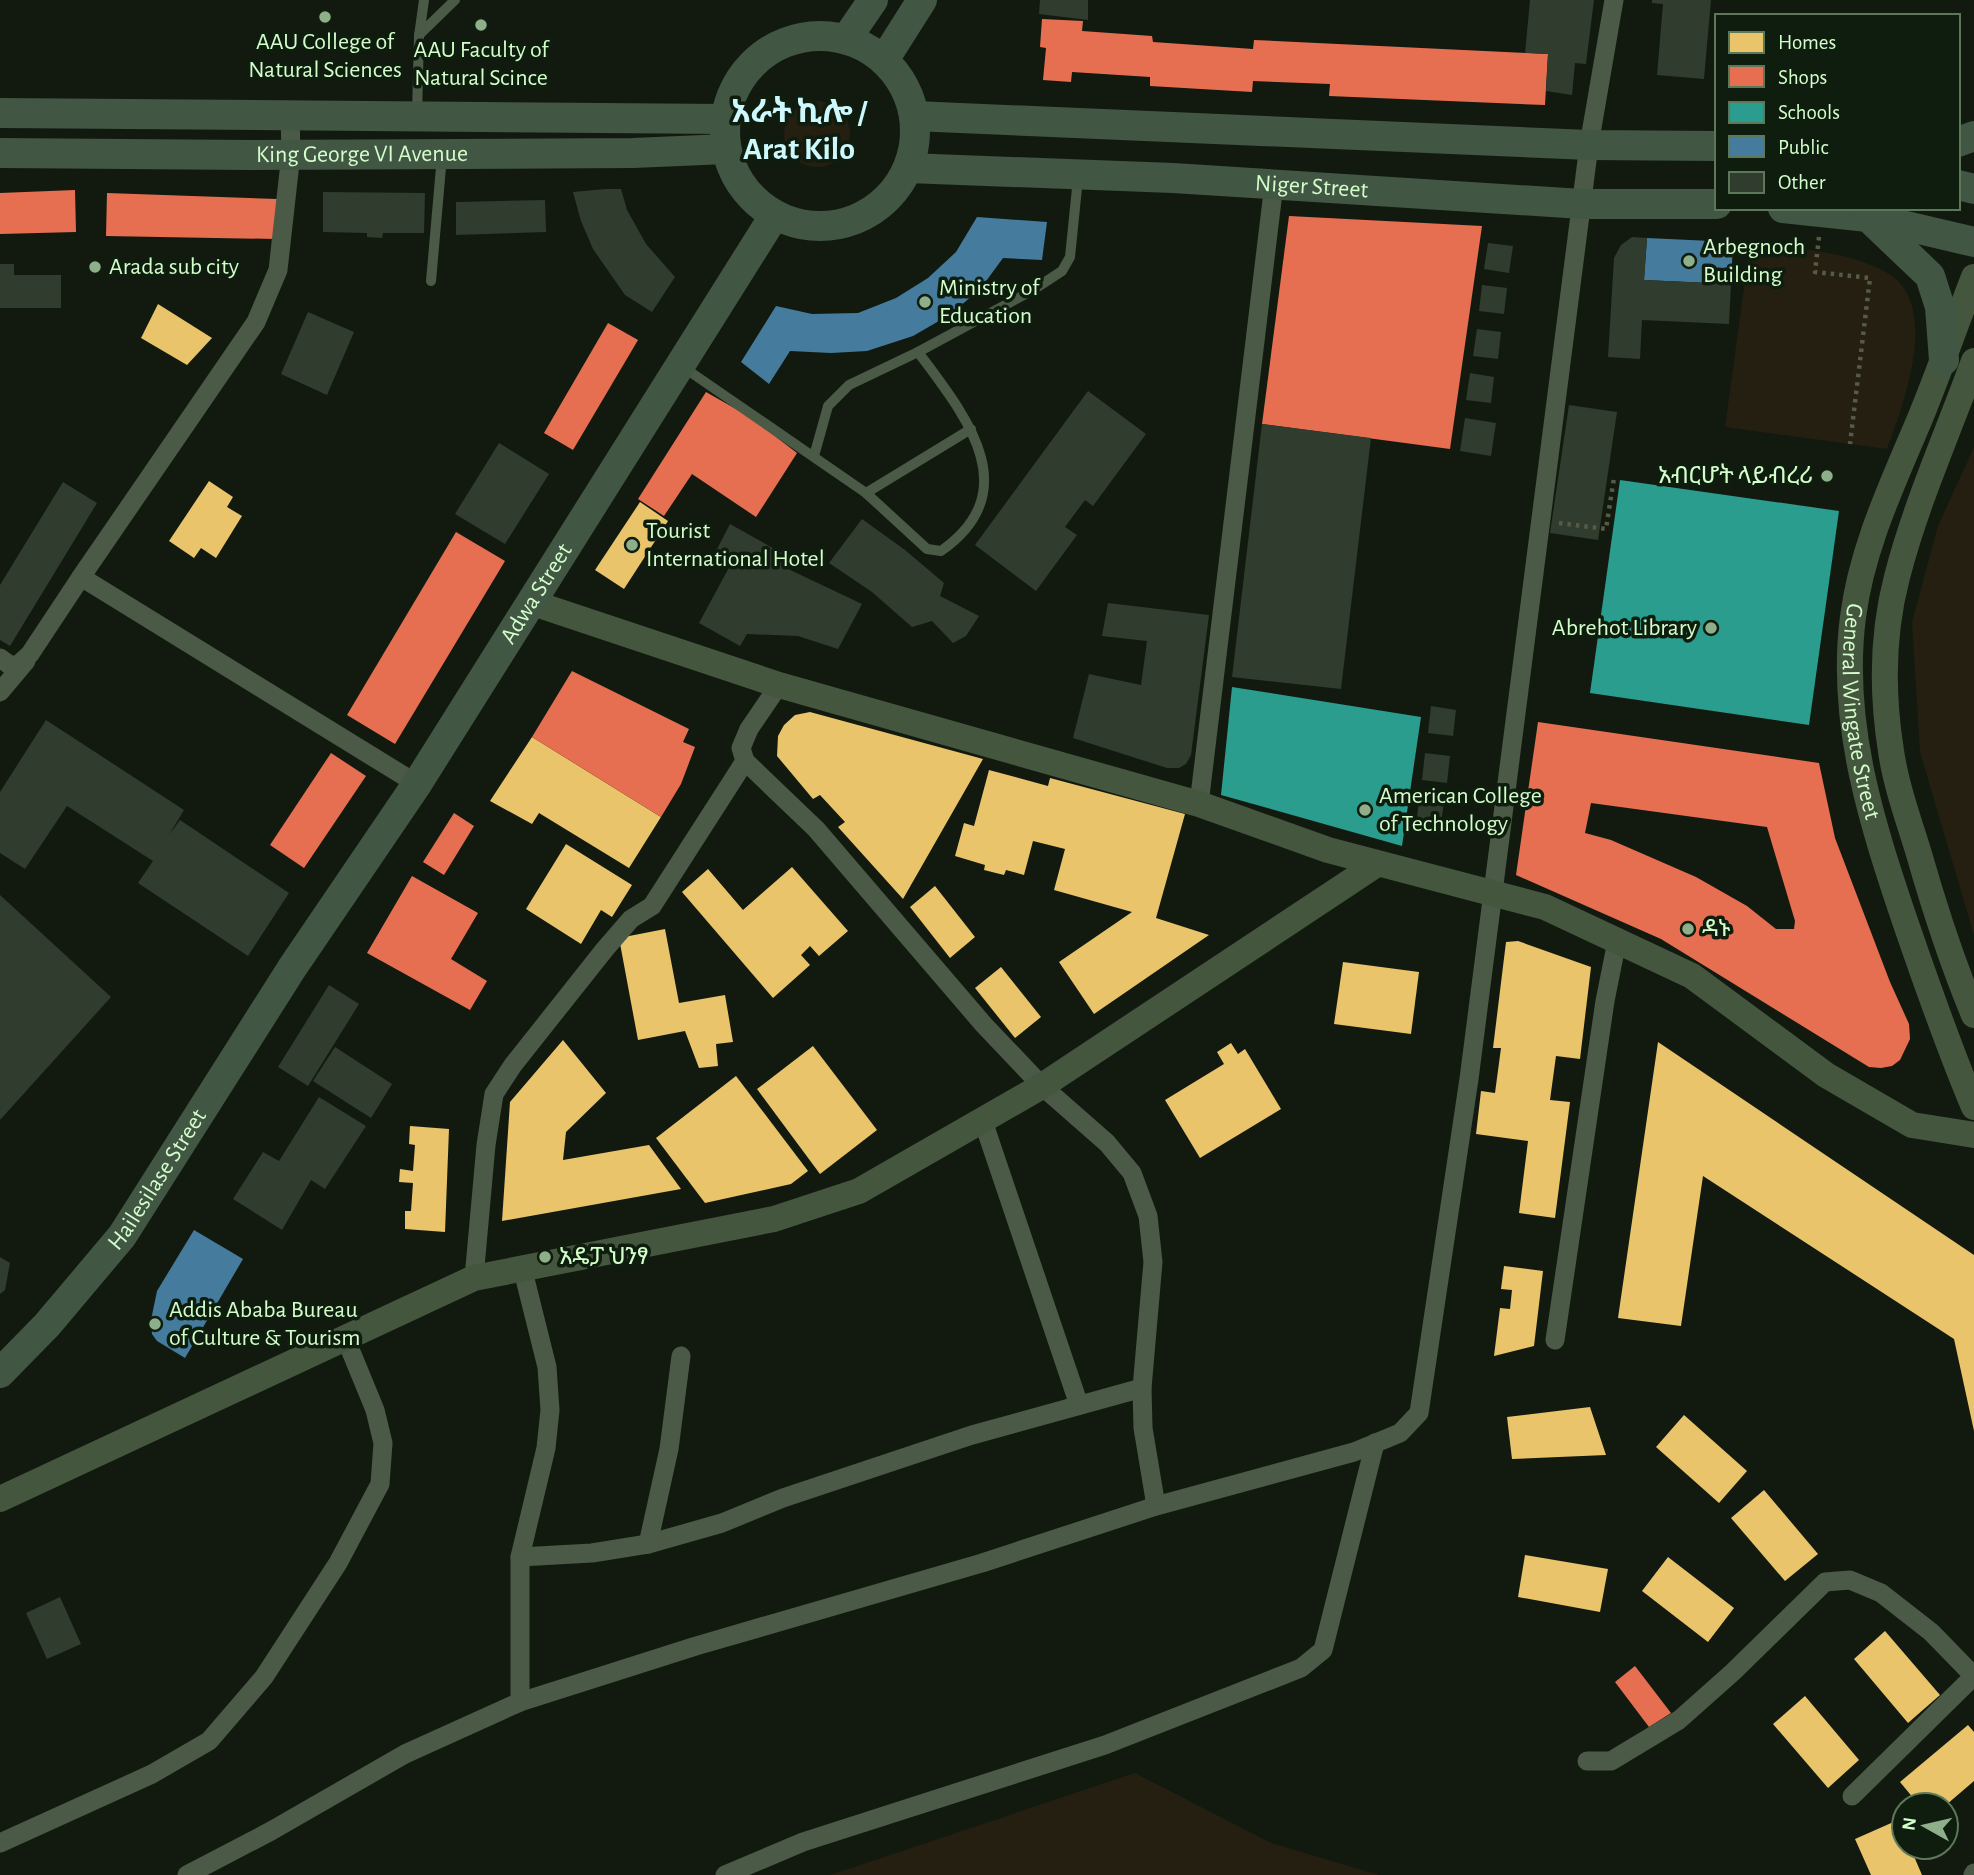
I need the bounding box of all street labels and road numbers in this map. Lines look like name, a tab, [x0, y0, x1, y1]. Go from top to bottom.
street label: King George VI Avenue	[256, 142, 468, 167]
street label: Niger Street	[1254, 171, 1369, 202]
street label: Adwa Street	[496, 539, 577, 648]
street label: General Wingate Street	[1838, 602, 1885, 822]
street label: Hailesilase Street	[103, 1105, 211, 1255]

